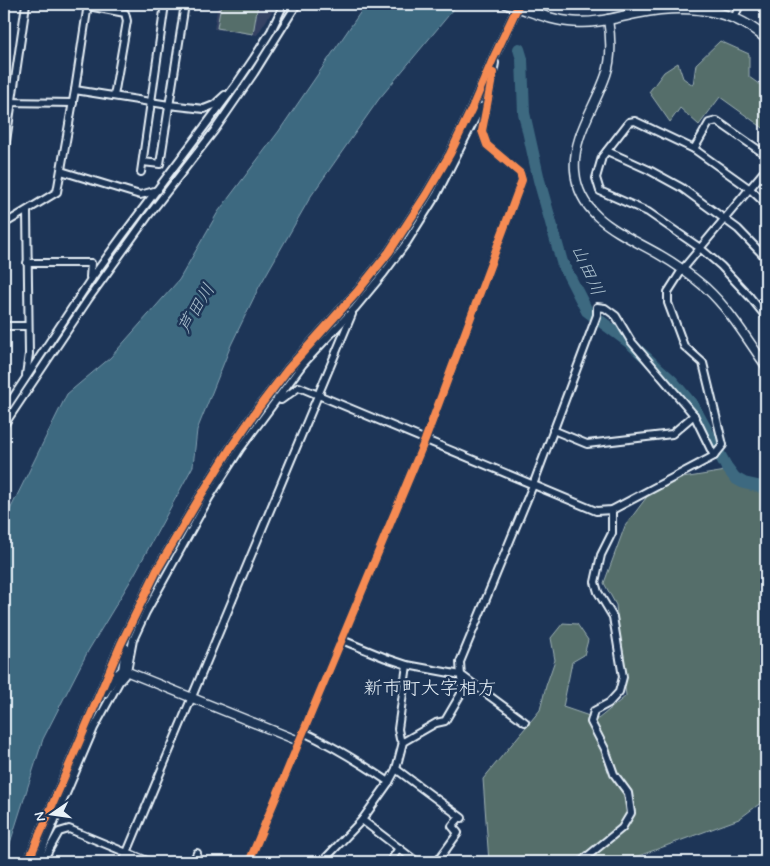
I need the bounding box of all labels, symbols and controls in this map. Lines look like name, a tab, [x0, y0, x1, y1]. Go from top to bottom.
water label: 山田川	[565, 241, 609, 300]
water label: 芦田川	[173, 279, 221, 338]
district label: 新市町大字相方	[363, 676, 497, 701]
north arrow	[28, 788, 78, 838]
text: N	[30, 810, 50, 823]

